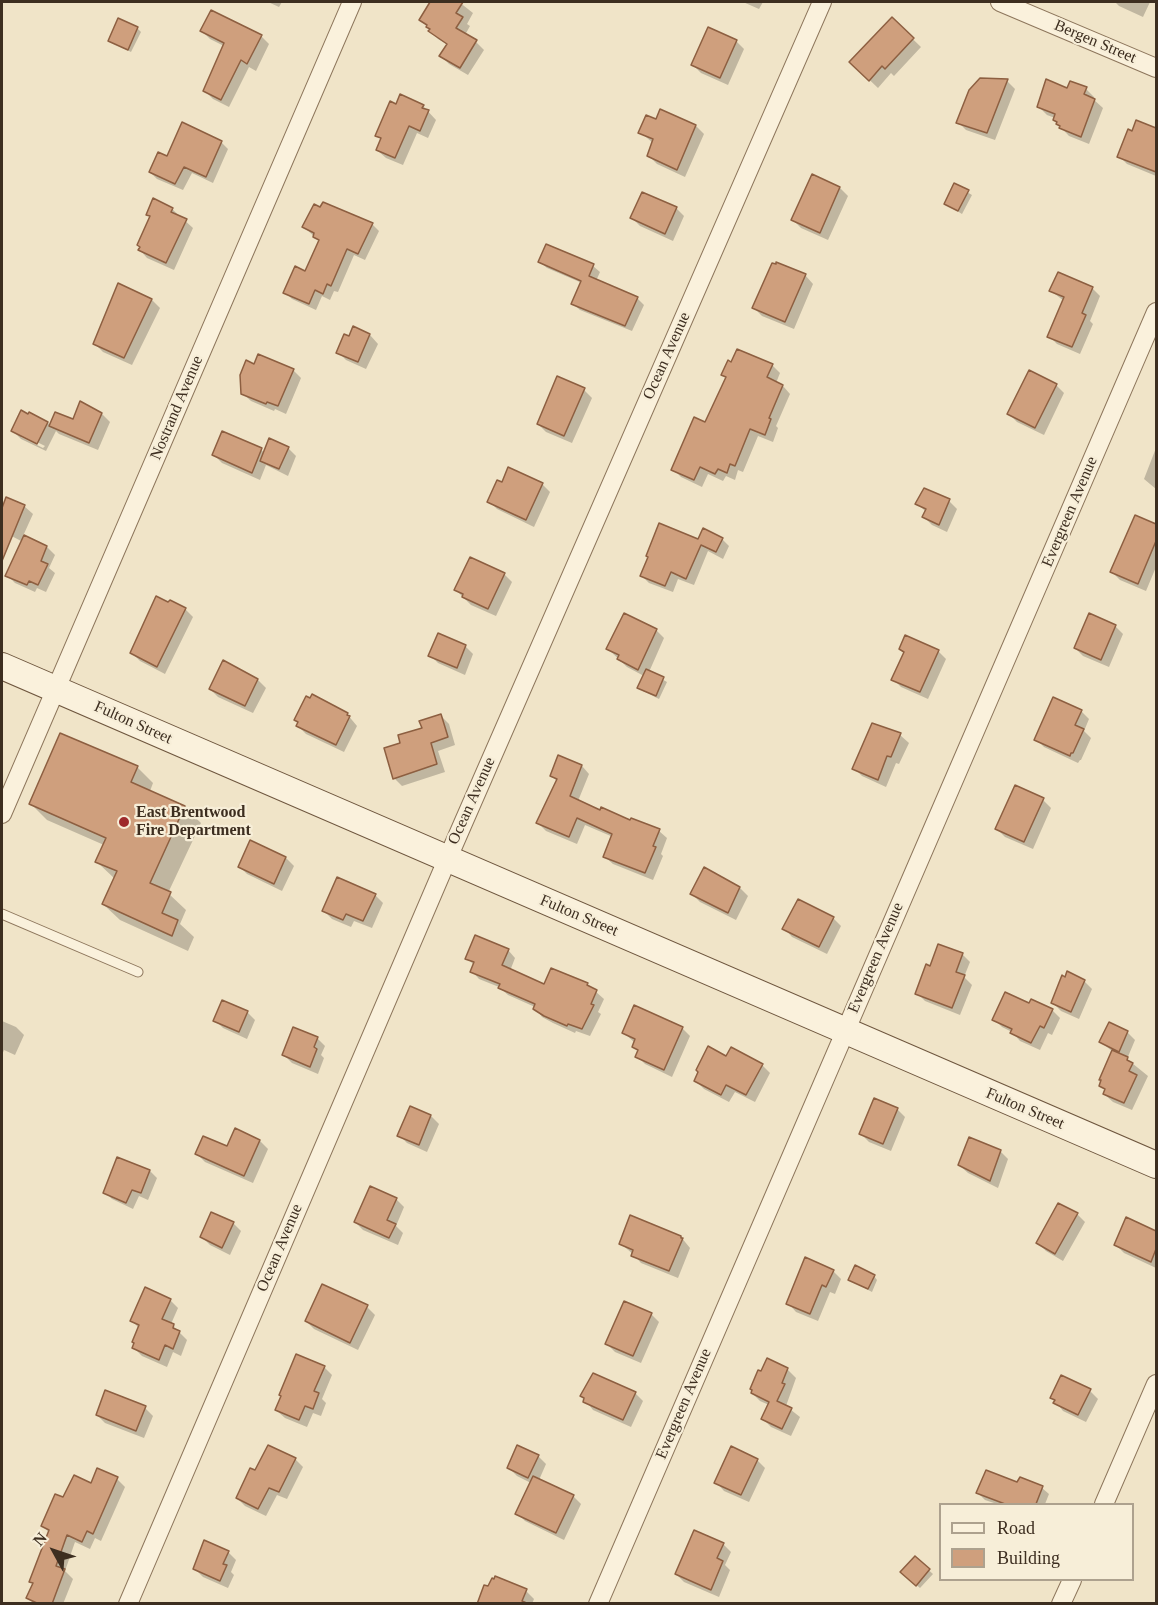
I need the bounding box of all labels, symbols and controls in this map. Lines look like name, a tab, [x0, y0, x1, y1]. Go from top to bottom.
street label: Bergen Street	[1051, 16, 1139, 68]
street label: Ocean Avenue	[639, 309, 695, 403]
street label: Nostrand Avenue	[146, 353, 208, 463]
street label: Evergreen Avenue	[1038, 454, 1102, 570]
street label: Fulton Street	[91, 697, 175, 749]
street label: Ocean Avenue	[444, 754, 500, 848]
place label: East Brentwood Fire Department	[136, 803, 251, 841]
marker: East Brentwood Fire Department	[117, 815, 131, 829]
street label: Fulton Street	[537, 891, 621, 941]
street label: Evergreen Avenue	[844, 900, 908, 1016]
street label: Fulton Street	[983, 1084, 1067, 1134]
street label: Ocean Avenue	[253, 1201, 307, 1295]
street label: Evergreen Avenue	[652, 1346, 716, 1462]
legend	[939, 1503, 1134, 1581]
text: Road	[997, 1518, 1035, 1538]
north arrow	[24, 1521, 84, 1581]
text: N	[30, 1529, 50, 1549]
text: Building	[997, 1548, 1060, 1568]

